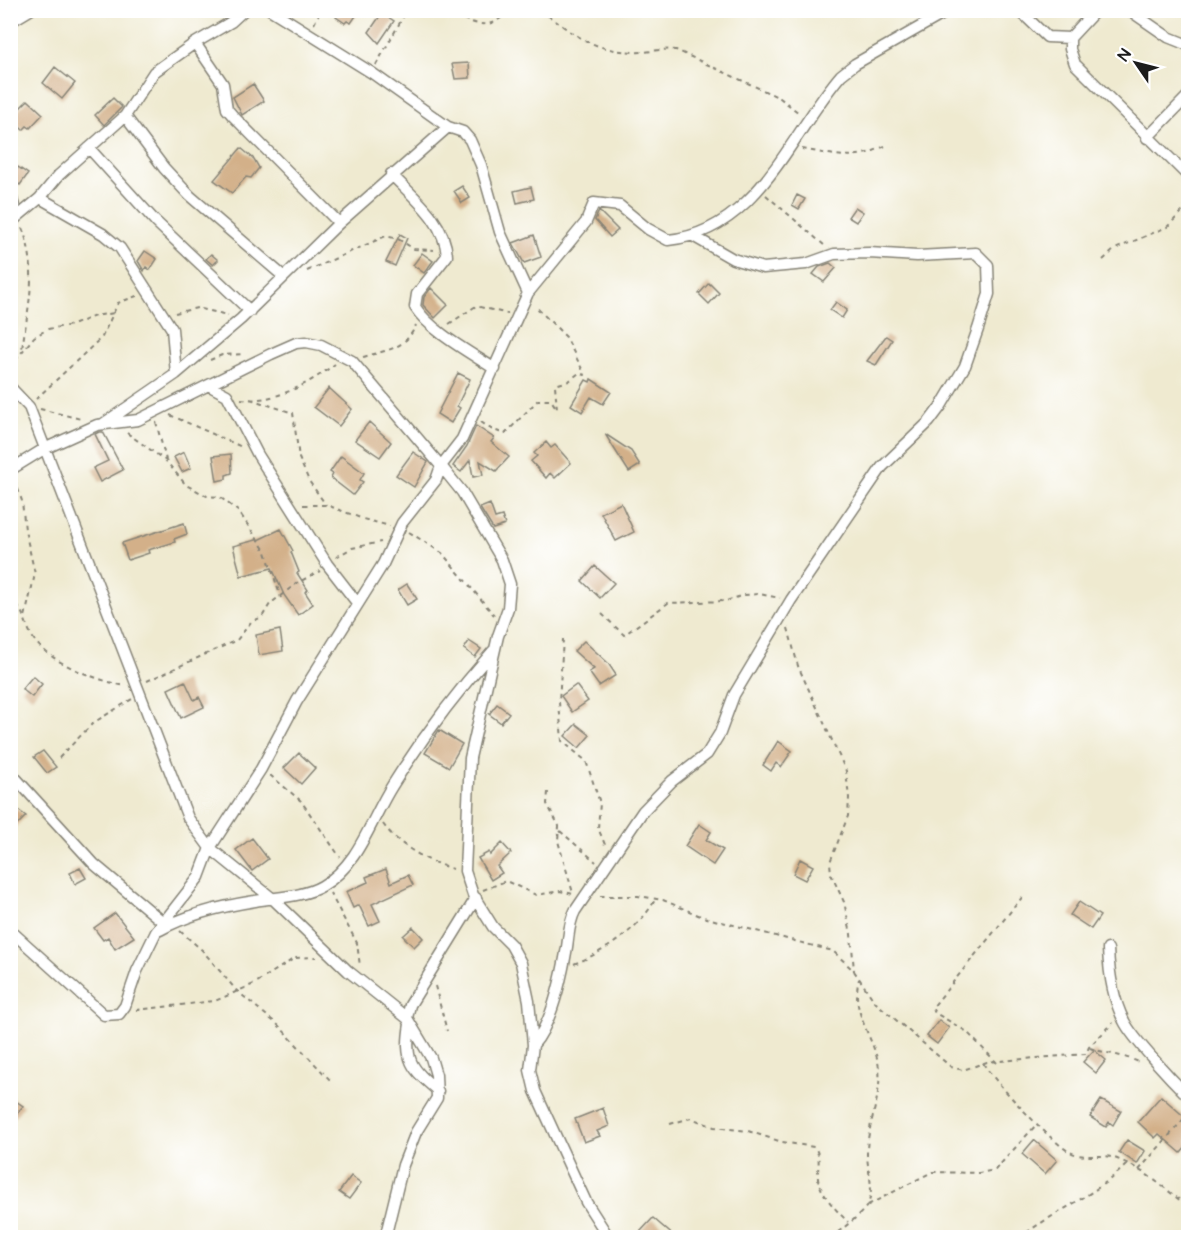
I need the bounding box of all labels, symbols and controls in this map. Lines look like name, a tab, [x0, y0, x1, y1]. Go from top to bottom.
north arrow	[1106, 33, 1166, 93]
text: N	[1113, 45, 1136, 65]

